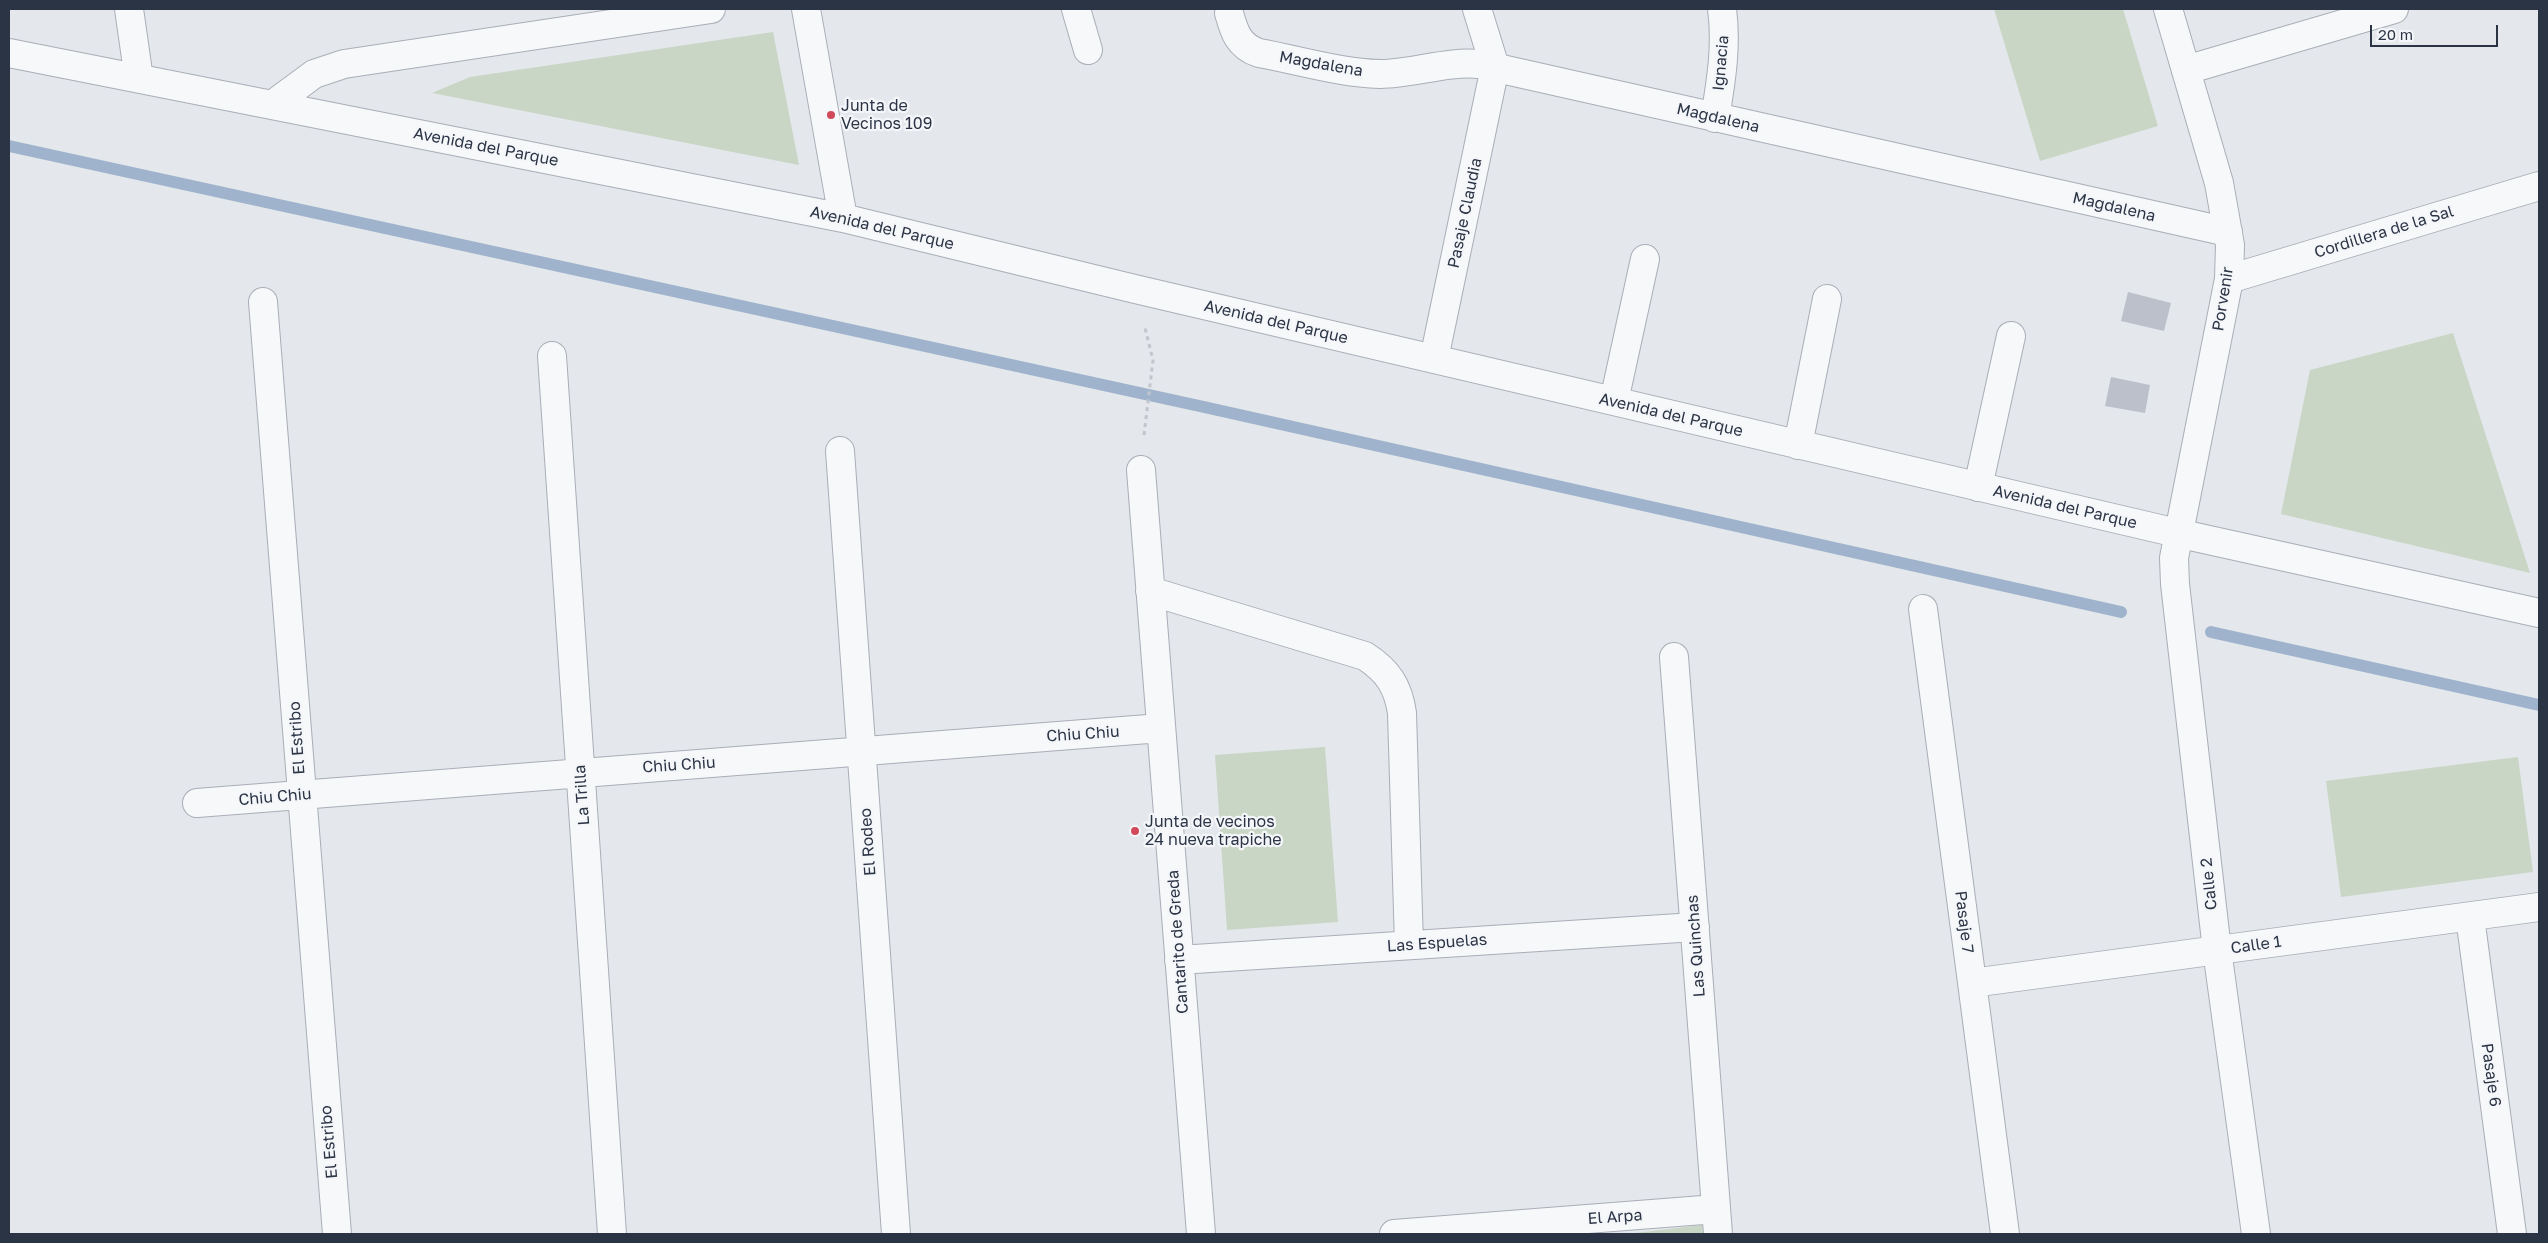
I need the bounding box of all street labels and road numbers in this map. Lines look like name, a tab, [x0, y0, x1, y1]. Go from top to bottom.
street label: Ignacia	[1709, 34, 1733, 92]
street label: Magdalena	[1278, 47, 1364, 81]
street label: Magdalena	[1675, 99, 1761, 137]
street label: Avenida del Parque	[412, 124, 560, 170]
street label: Pasaje Claudia	[1444, 156, 1486, 270]
street label: Magdalena	[2071, 188, 2157, 226]
street label: Avenida del Parque	[808, 202, 956, 254]
street label: Cordillera de la Sal	[2312, 202, 2456, 262]
street label: Porvenir	[2208, 265, 2238, 333]
street label: Avenida del Parque	[1202, 296, 1350, 348]
street label: Avenida del Parque	[1597, 389, 1745, 441]
street label: Avenida del Parque	[1991, 481, 2139, 533]
street label: El Estribo	[285, 701, 309, 775]
street label: Chiu Chiu	[1046, 722, 1120, 746]
street label: Chiu Chiu	[642, 753, 716, 777]
street label: La Trilla	[570, 764, 594, 826]
street label: Chiu Chiu	[238, 784, 312, 810]
street label: El Rodeo	[856, 807, 880, 877]
street label: Calle 2	[2197, 857, 2221, 911]
street label: Cantarito de Greda	[1163, 869, 1193, 1015]
street label: Pasaje 7	[1951, 890, 1977, 954]
street label: Las Quinchas	[1683, 894, 1709, 998]
street label: Las Espuelas	[1386, 930, 1488, 956]
street label: Calle 1	[2229, 932, 2283, 958]
street label: Pasaje 6	[2477, 1042, 2505, 1108]
street label: El Estribo	[316, 1105, 342, 1179]
street label: El Arpa	[1587, 1206, 1643, 1228]

